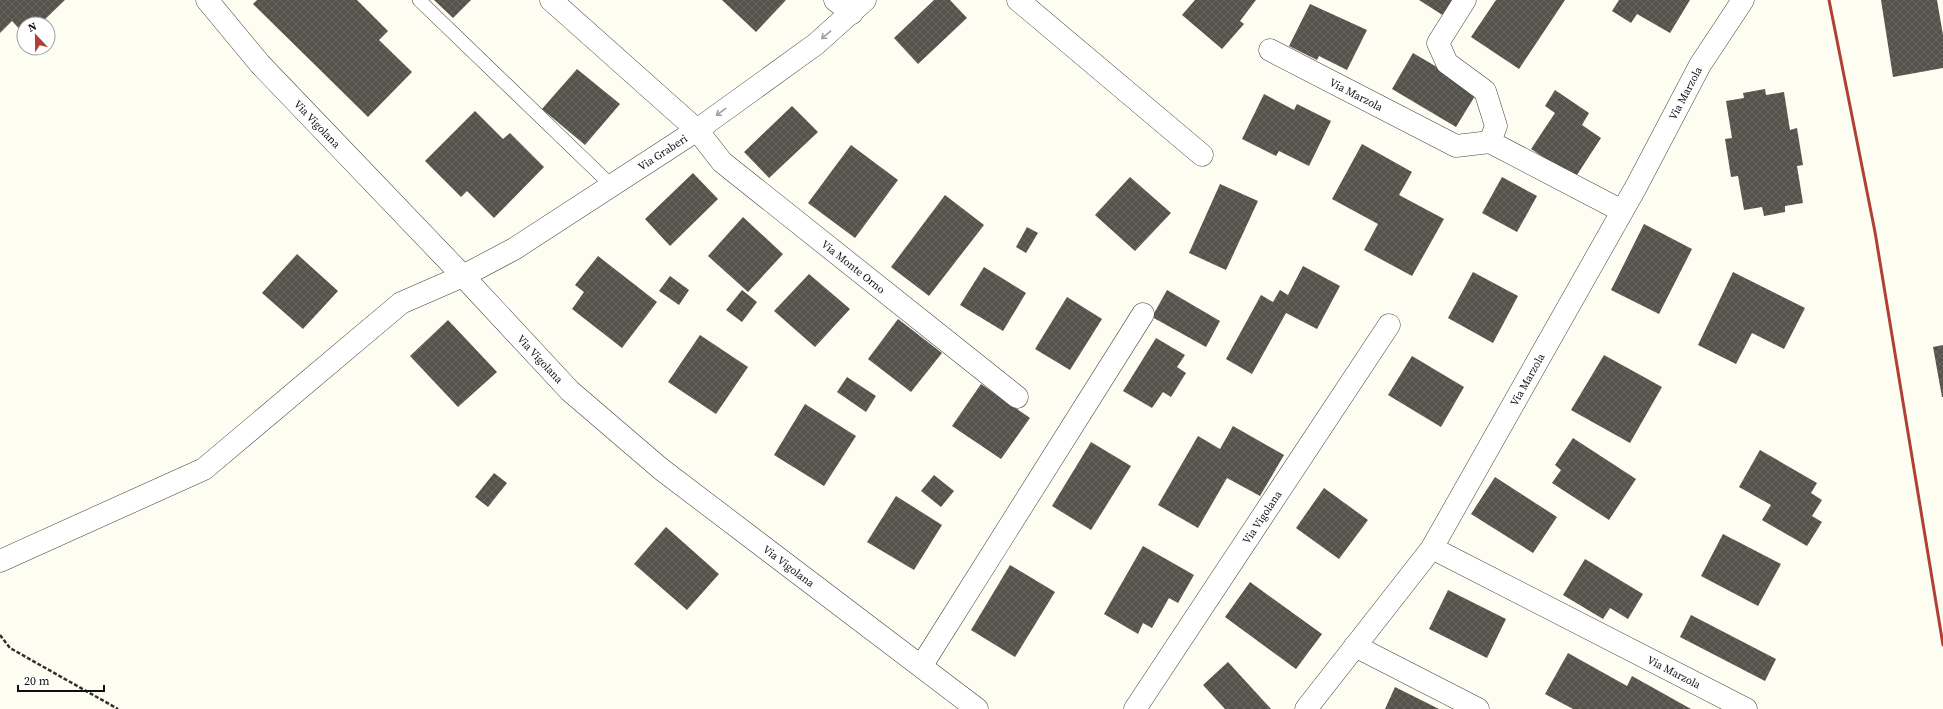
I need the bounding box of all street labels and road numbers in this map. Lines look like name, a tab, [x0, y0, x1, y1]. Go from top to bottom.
street label: Via Marzola	[1665, 64, 1706, 122]
street label: Via Marzola	[1327, 74, 1386, 115]
street label: Via Vigolana	[291, 97, 344, 151]
street label: Via Graberi	[635, 131, 690, 174]
street label: Via Monte Orno	[818, 236, 888, 297]
street label: Via Vigolana	[514, 332, 567, 387]
street label: Via Marzola	[1506, 350, 1548, 409]
street label: Via Vigolana	[1239, 487, 1285, 547]
street label: Via Vigolana	[760, 542, 818, 591]
street label: Via Marzola	[1645, 652, 1704, 692]

